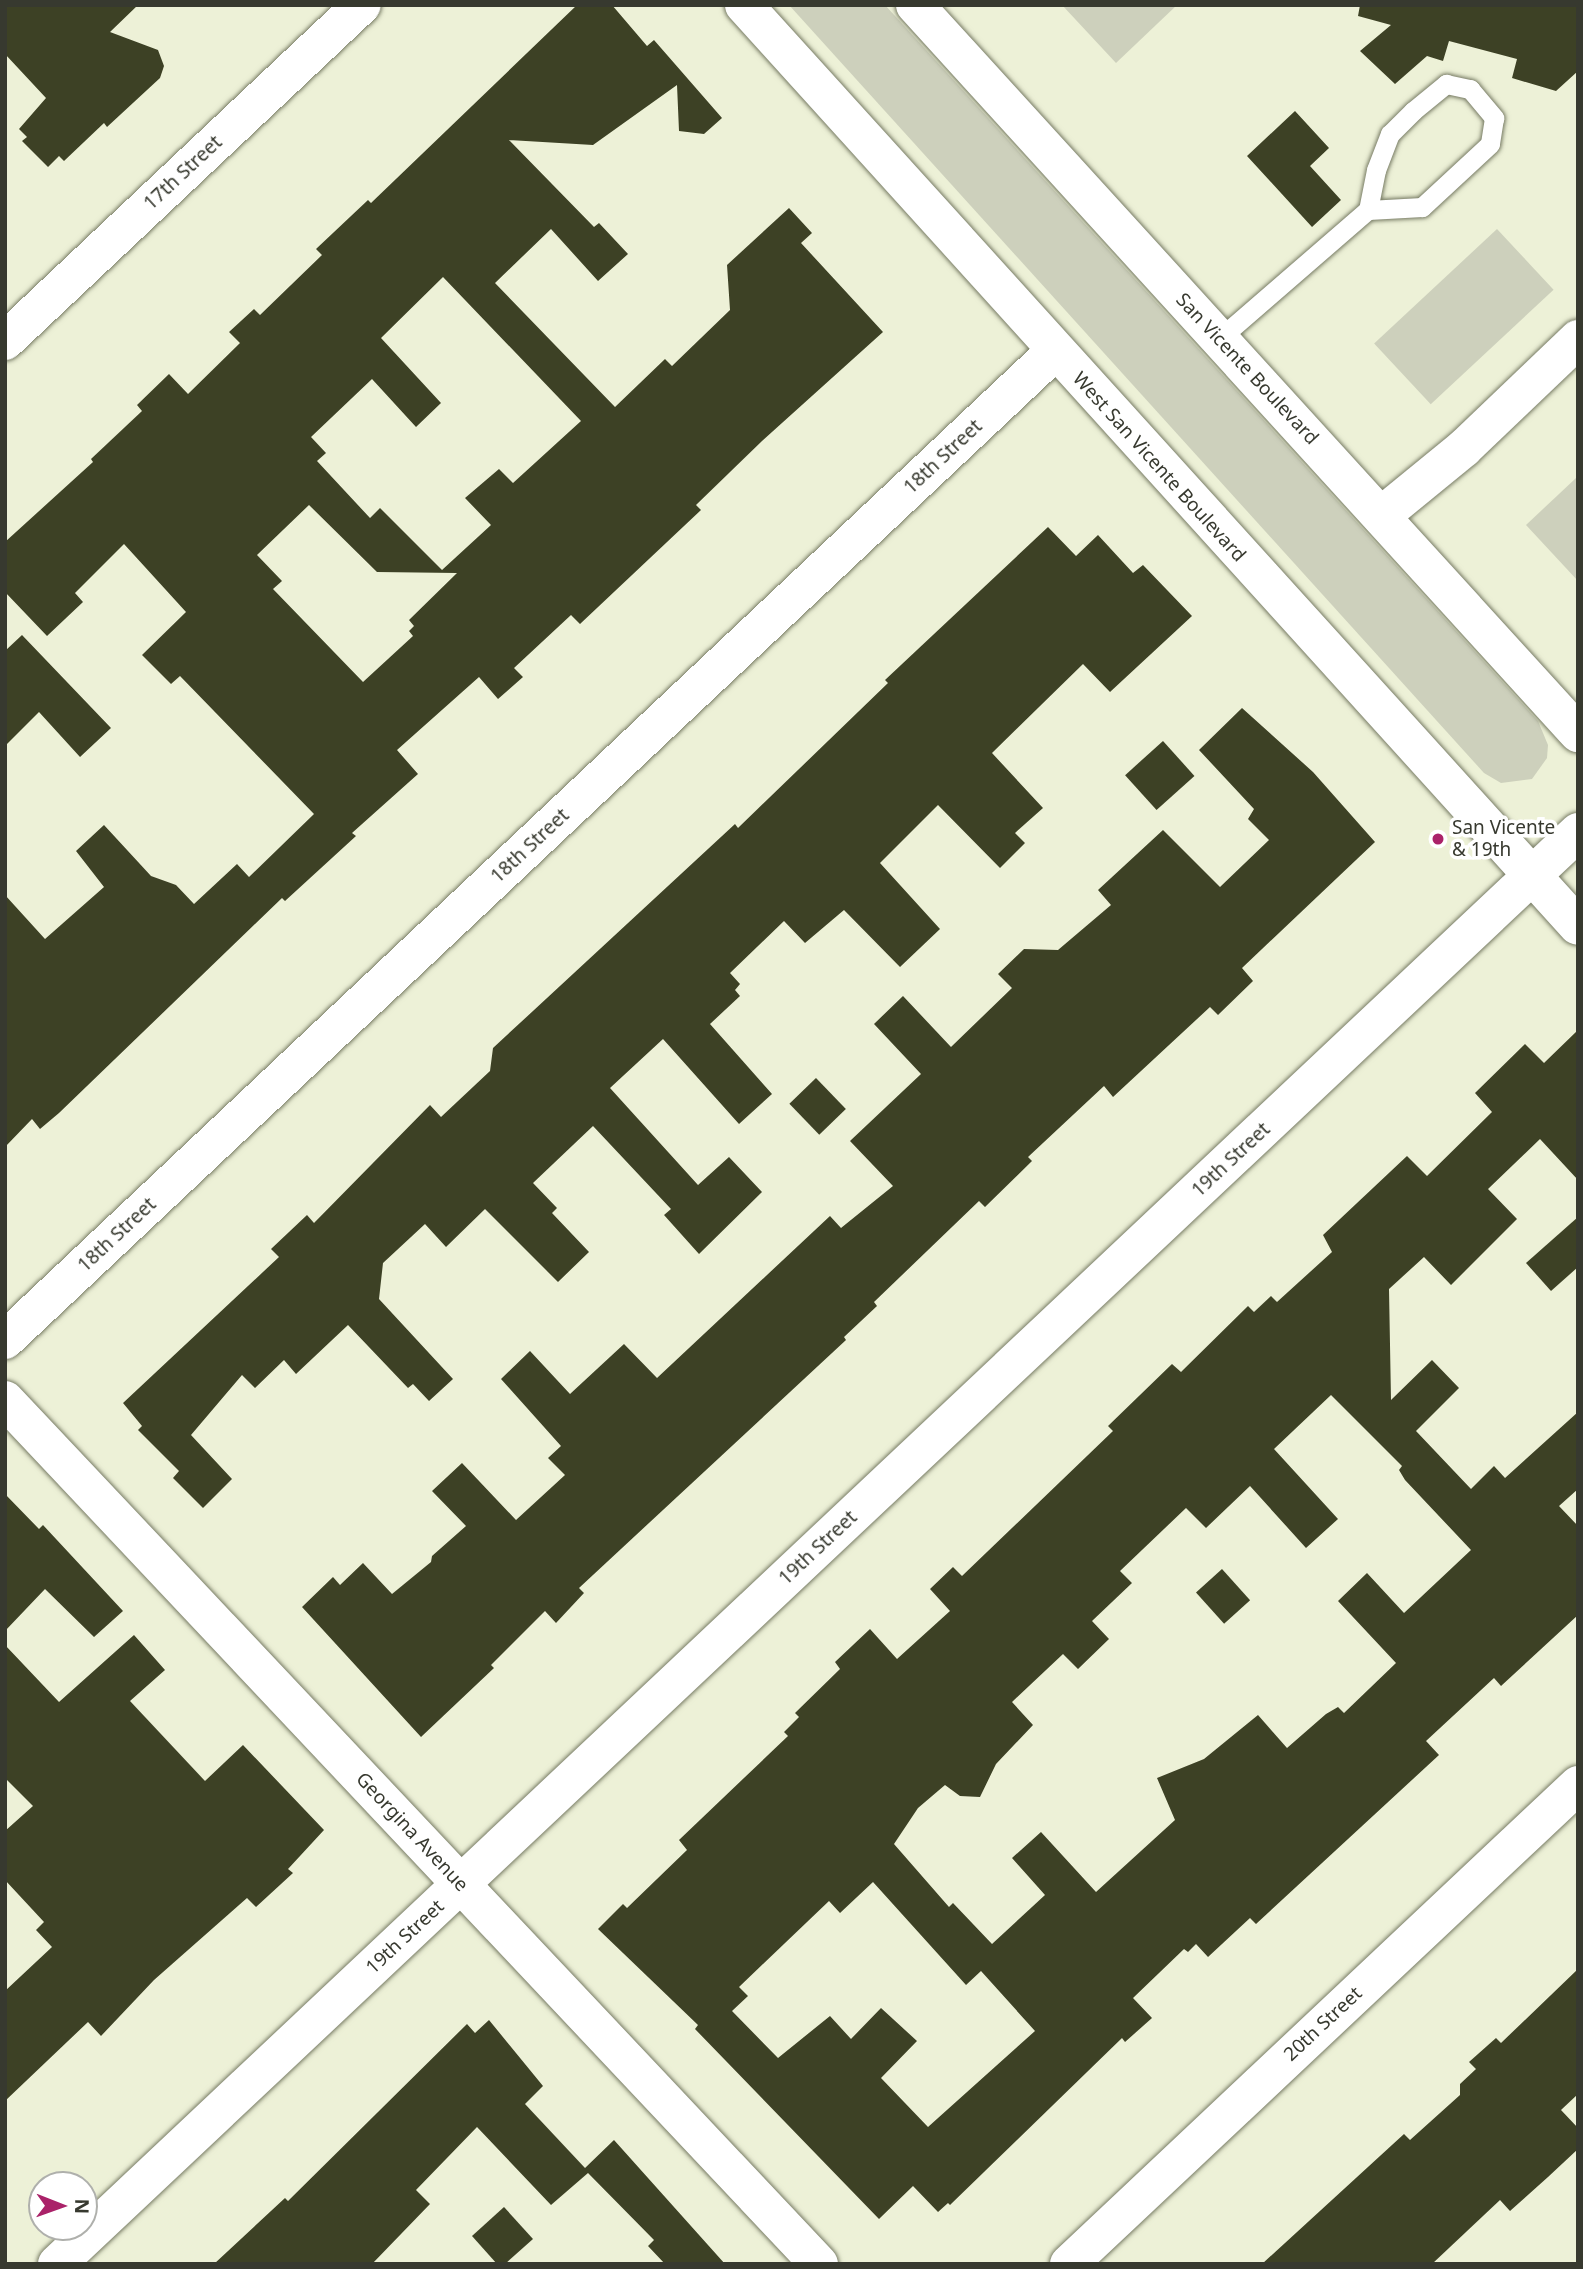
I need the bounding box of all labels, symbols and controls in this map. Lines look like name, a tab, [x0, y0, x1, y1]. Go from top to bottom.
street label: 17th Street	[139, 131, 227, 215]
street label: San Vicente Boulevard	[1171, 289, 1323, 449]
street label: West San Vicente Boulevard	[1068, 367, 1250, 567]
street label: 18th Street	[899, 415, 987, 499]
street label: 18th Street	[486, 804, 574, 888]
place label: San Vicente & 19th	[1452, 817, 1555, 861]
marker: San Vicente & 19th	[1430, 831, 1446, 847]
street label: 19th Street	[1187, 1118, 1275, 1202]
street label: 18th Street	[73, 1193, 161, 1277]
street label: 19th Street	[774, 1506, 862, 1590]
street label: Georgina Avenue	[351, 1768, 473, 1896]
street label: 19th Street	[361, 1895, 449, 1979]
street label: 20th Street	[1279, 1982, 1367, 2066]
north arrow	[28, 2171, 98, 2241]
text: N	[69, 2198, 95, 2214]

